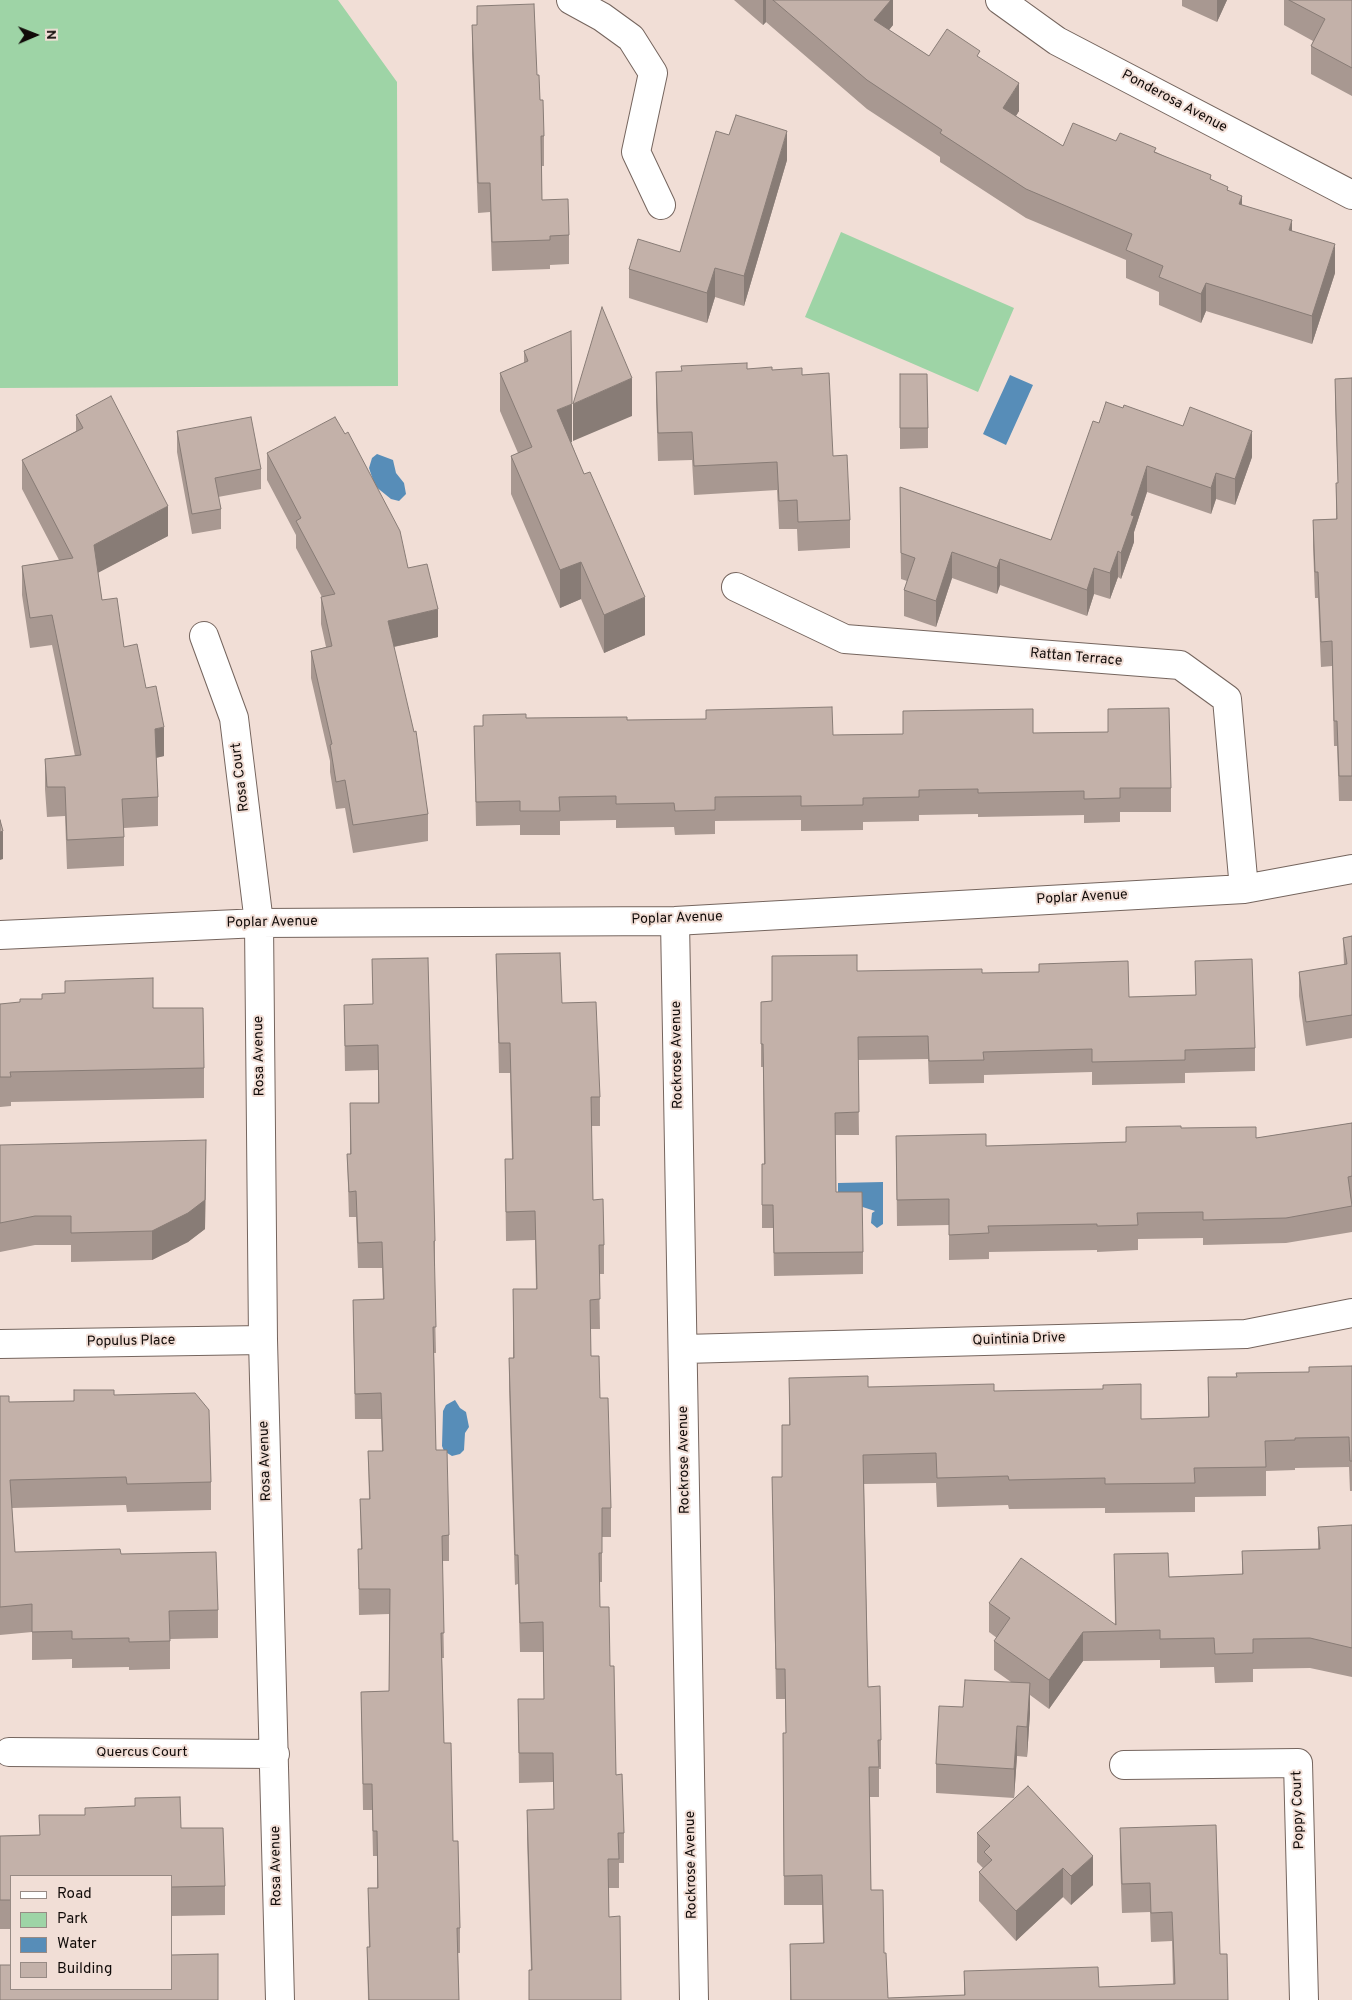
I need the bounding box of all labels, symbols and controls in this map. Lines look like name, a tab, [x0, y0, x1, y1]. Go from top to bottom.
north arrow	[10, 10, 60, 60]
text: N	[42, 30, 59, 40]
street label: Ponderosa Avenue	[1118, 67, 1230, 137]
street label: Rattan Terrace	[1029, 646, 1123, 670]
street label: Rosa Court	[228, 741, 254, 813]
street label: Poplar Avenue	[1036, 887, 1128, 909]
street label: Poplar Avenue	[631, 909, 723, 929]
street label: Poplar Avenue	[226, 914, 318, 932]
street label: Rockrose Avenue	[669, 1001, 687, 1109]
street label: Rosa Avenue	[251, 1016, 269, 1096]
street label: Quintinia Drive	[972, 1330, 1066, 1350]
street label: Populus Place	[87, 1333, 175, 1351]
street label: Rockrose Avenue	[676, 1406, 694, 1514]
street label: Rosa Avenue	[256, 1420, 276, 1502]
street label: Quercus Court	[96, 1745, 188, 1761]
street label: Poppy Court	[1289, 1770, 1309, 1850]
street label: Rockrose Avenue	[683, 1811, 701, 1919]
street label: Rosa Avenue	[268, 1826, 286, 1906]
legend	[10, 1875, 172, 1990]
text: Road	[57, 1885, 92, 1904]
text: Park	[57, 1910, 88, 1929]
text: Water	[57, 1935, 96, 1954]
text: Building	[57, 1960, 112, 1979]

